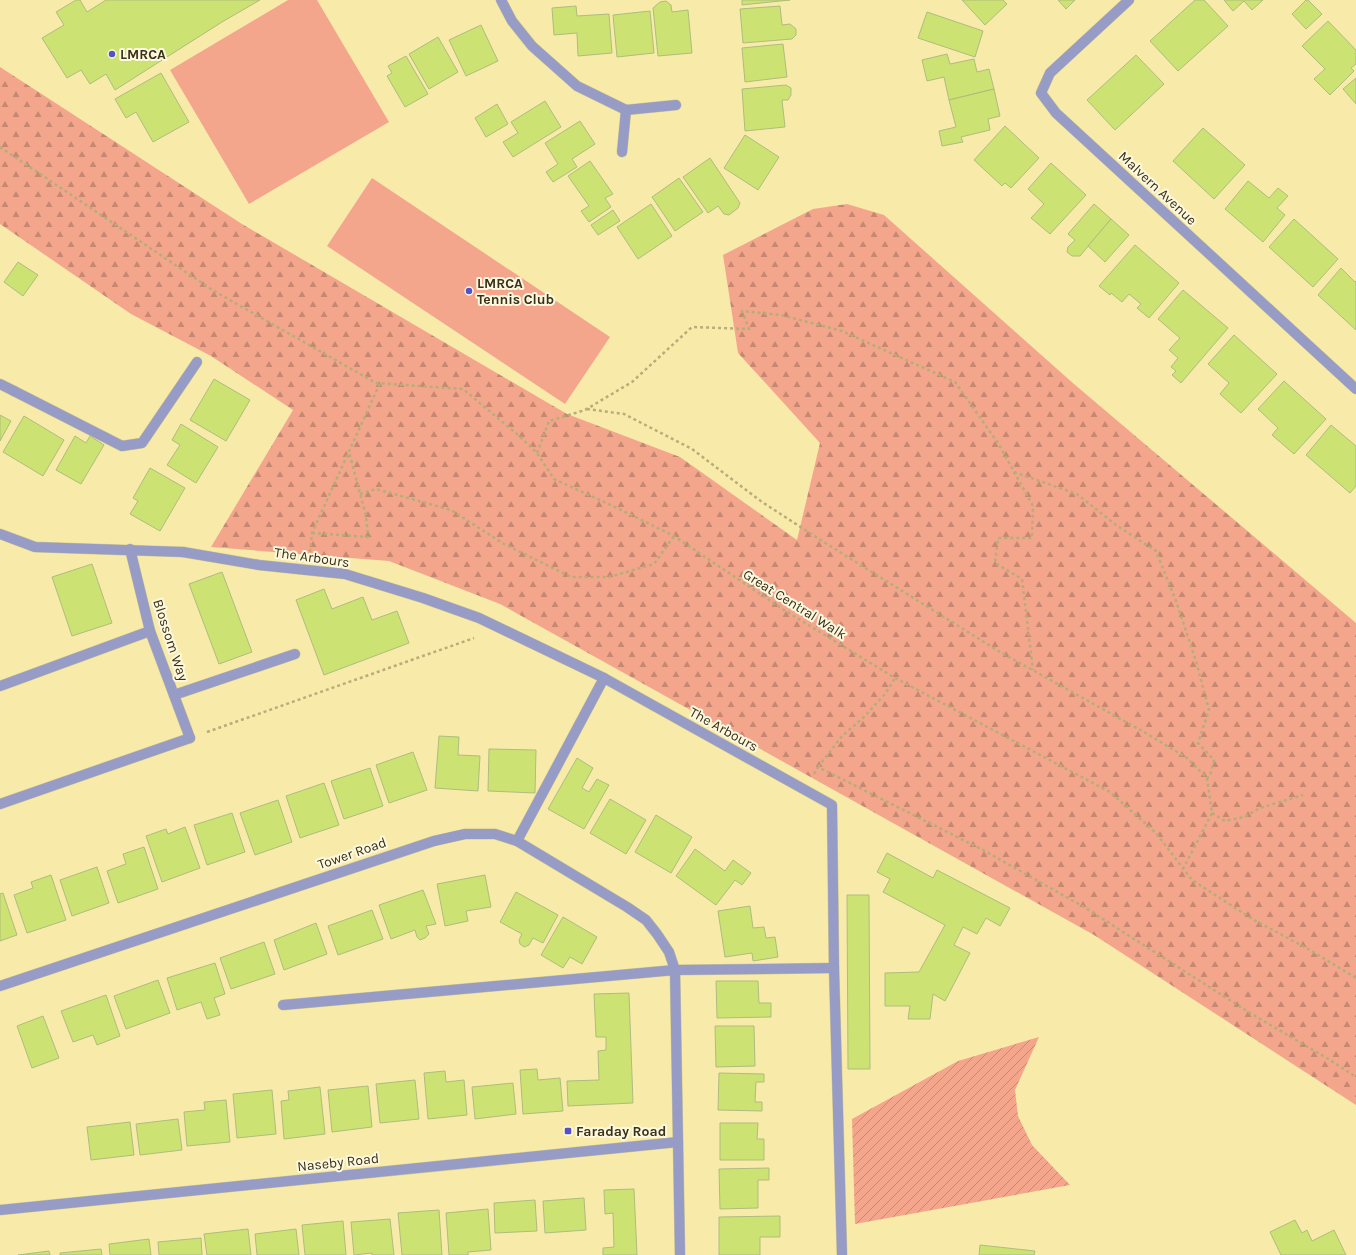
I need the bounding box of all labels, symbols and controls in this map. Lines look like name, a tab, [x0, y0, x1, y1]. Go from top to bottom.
place label: LMRCA	[120, 46, 166, 63]
marker: LMRCA	[107, 49, 117, 59]
street label: Malvern Avenue	[1115, 148, 1200, 229]
place label: LMRCA Tennis Club	[477, 275, 554, 308]
marker: LMRCA Tennis Club	[464, 286, 474, 296]
street label: The Arbours	[273, 544, 351, 571]
street label: Great Central Walk	[740, 566, 850, 643]
street label: Blossom Way	[149, 597, 192, 684]
street label: The Arbours	[686, 704, 761, 755]
street label: Tower Road	[316, 834, 389, 873]
place label: Faraday Road	[576, 1123, 666, 1140]
marker: Faraday Road	[563, 1126, 573, 1136]
street label: Naseby Road	[296, 1150, 380, 1175]

